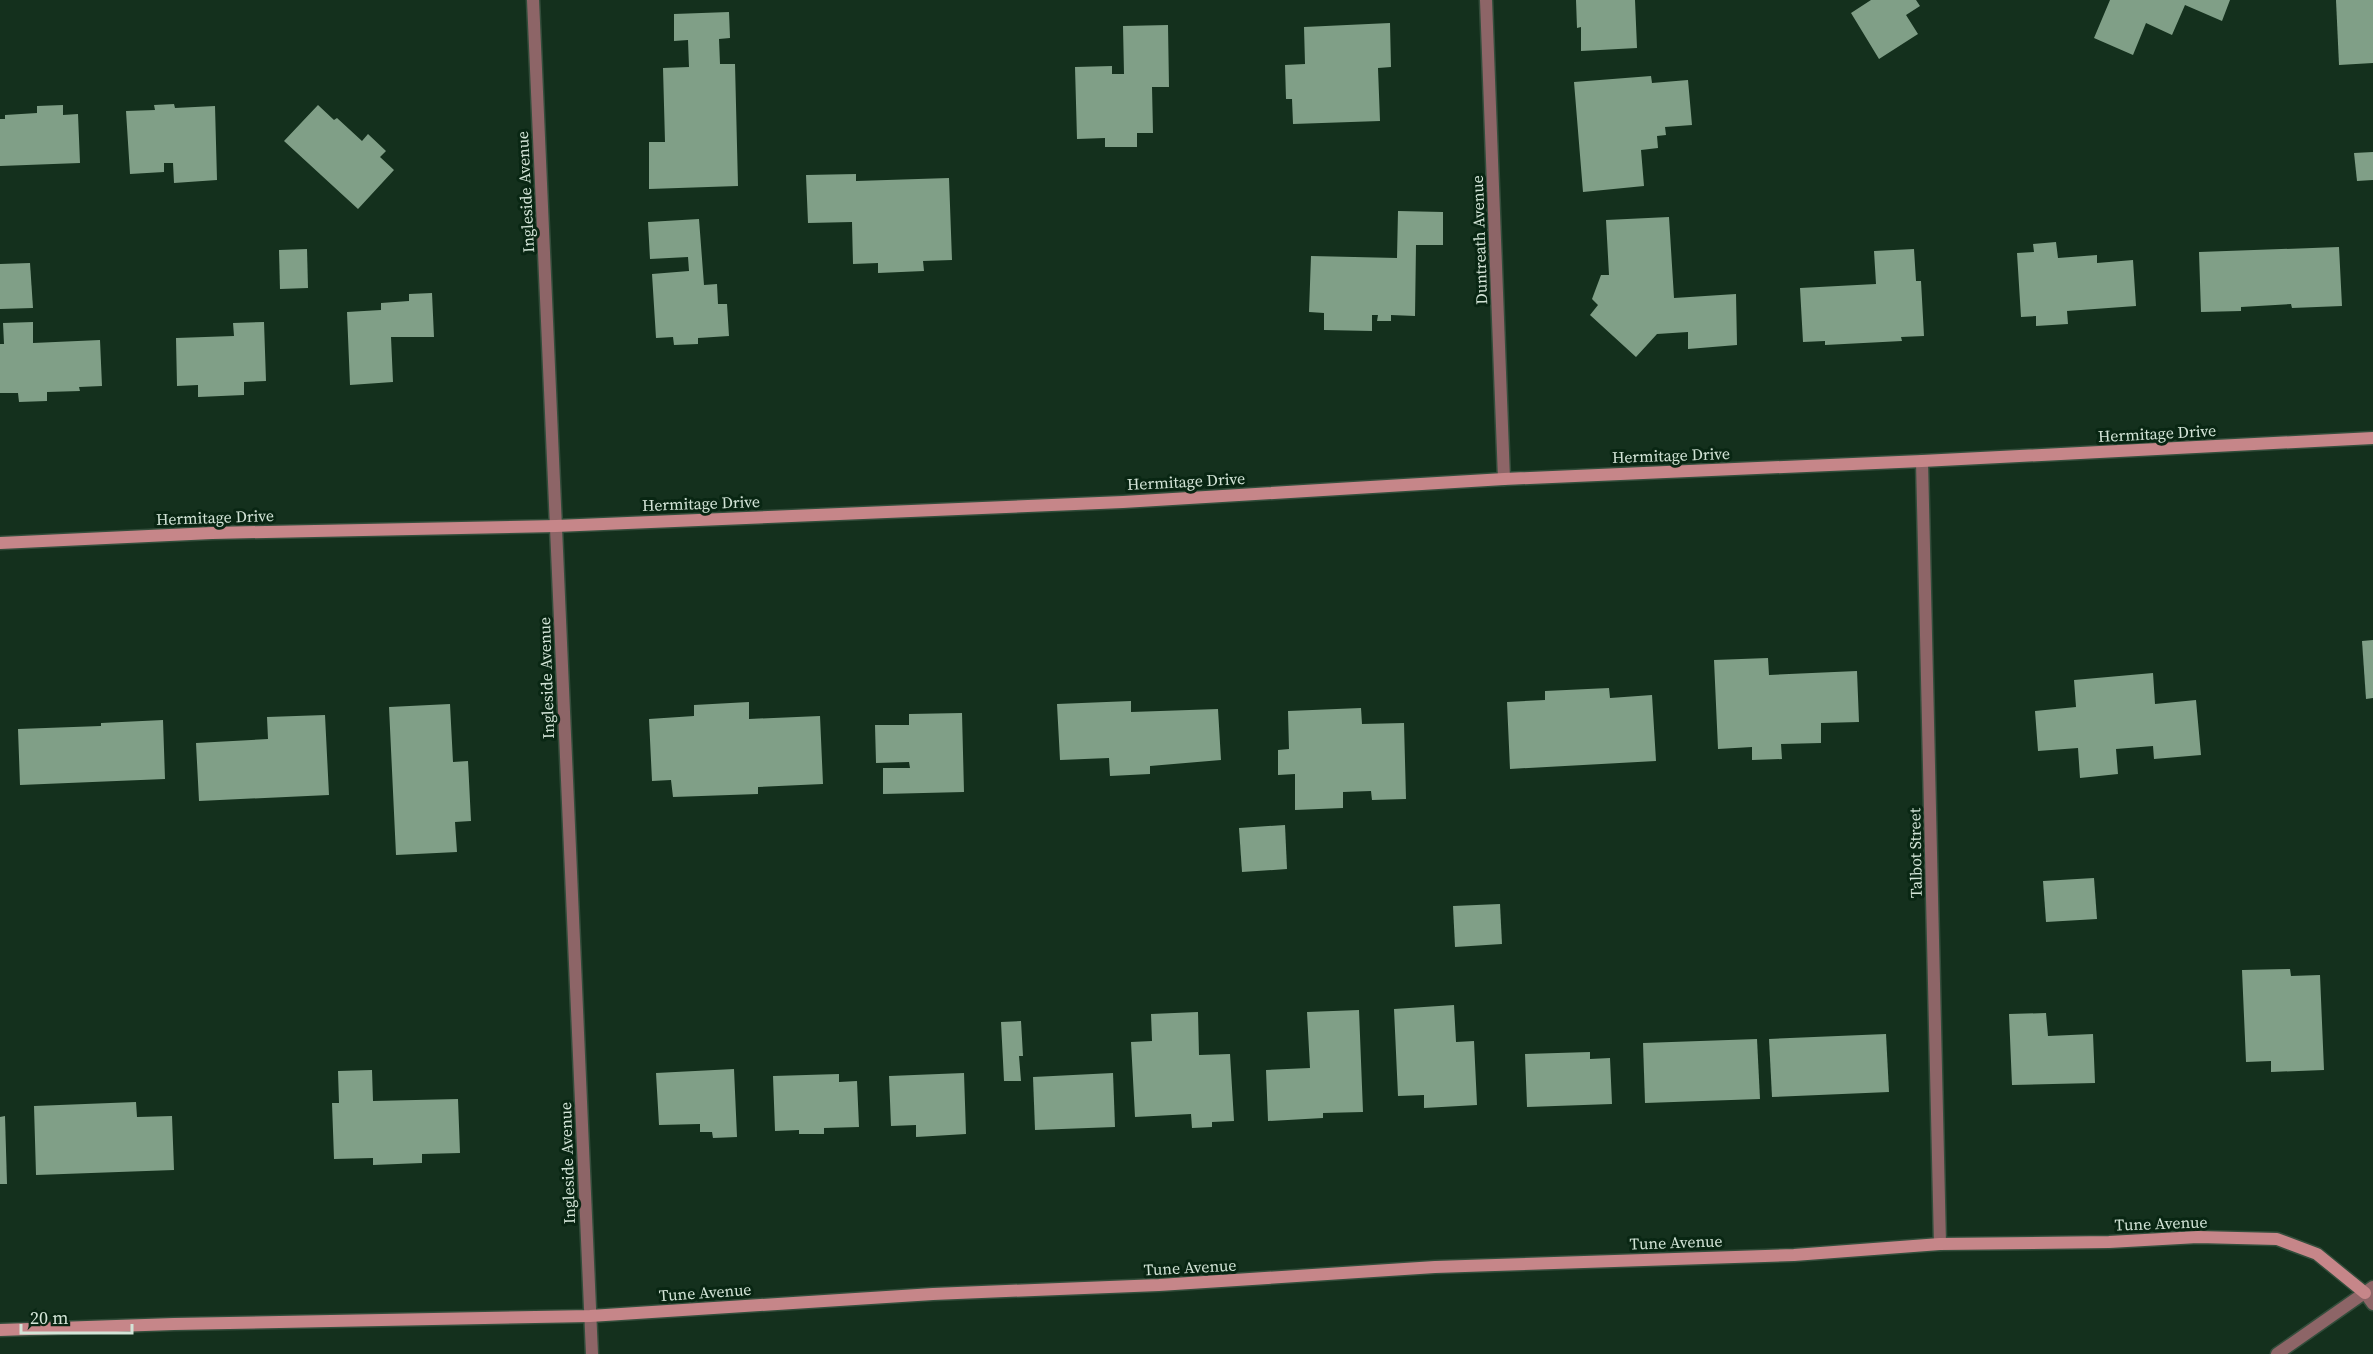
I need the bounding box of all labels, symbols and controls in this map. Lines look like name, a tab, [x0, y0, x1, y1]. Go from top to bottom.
street label: Ingleside Avenue	[511, 131, 539, 253]
street label: Duntreath Avenue	[1466, 175, 1492, 305]
street label: Hermitage Drive	[2097, 419, 2217, 447]
street label: Hermitage Drive	[1612, 442, 1730, 468]
street label: Hermitage Drive	[1126, 467, 1246, 495]
street label: Hermitage Drive	[642, 490, 760, 516]
street label: Hermitage Drive	[156, 504, 274, 530]
street label: Ingleside Avenue	[533, 617, 559, 739]
street label: Talbot Street	[1903, 807, 1927, 898]
street label: Ingleside Avenue	[554, 1102, 580, 1224]
street label: Tune Avenue	[2114, 1210, 2208, 1236]
street label: Tune Avenue	[1629, 1229, 1723, 1255]
street label: Tune Avenue	[1143, 1254, 1237, 1280]
street label: Tune Avenue	[658, 1278, 752, 1306]
scale bar	[21, 1297, 132, 1335]
text: 20 m	[30, 1305, 68, 1330]

